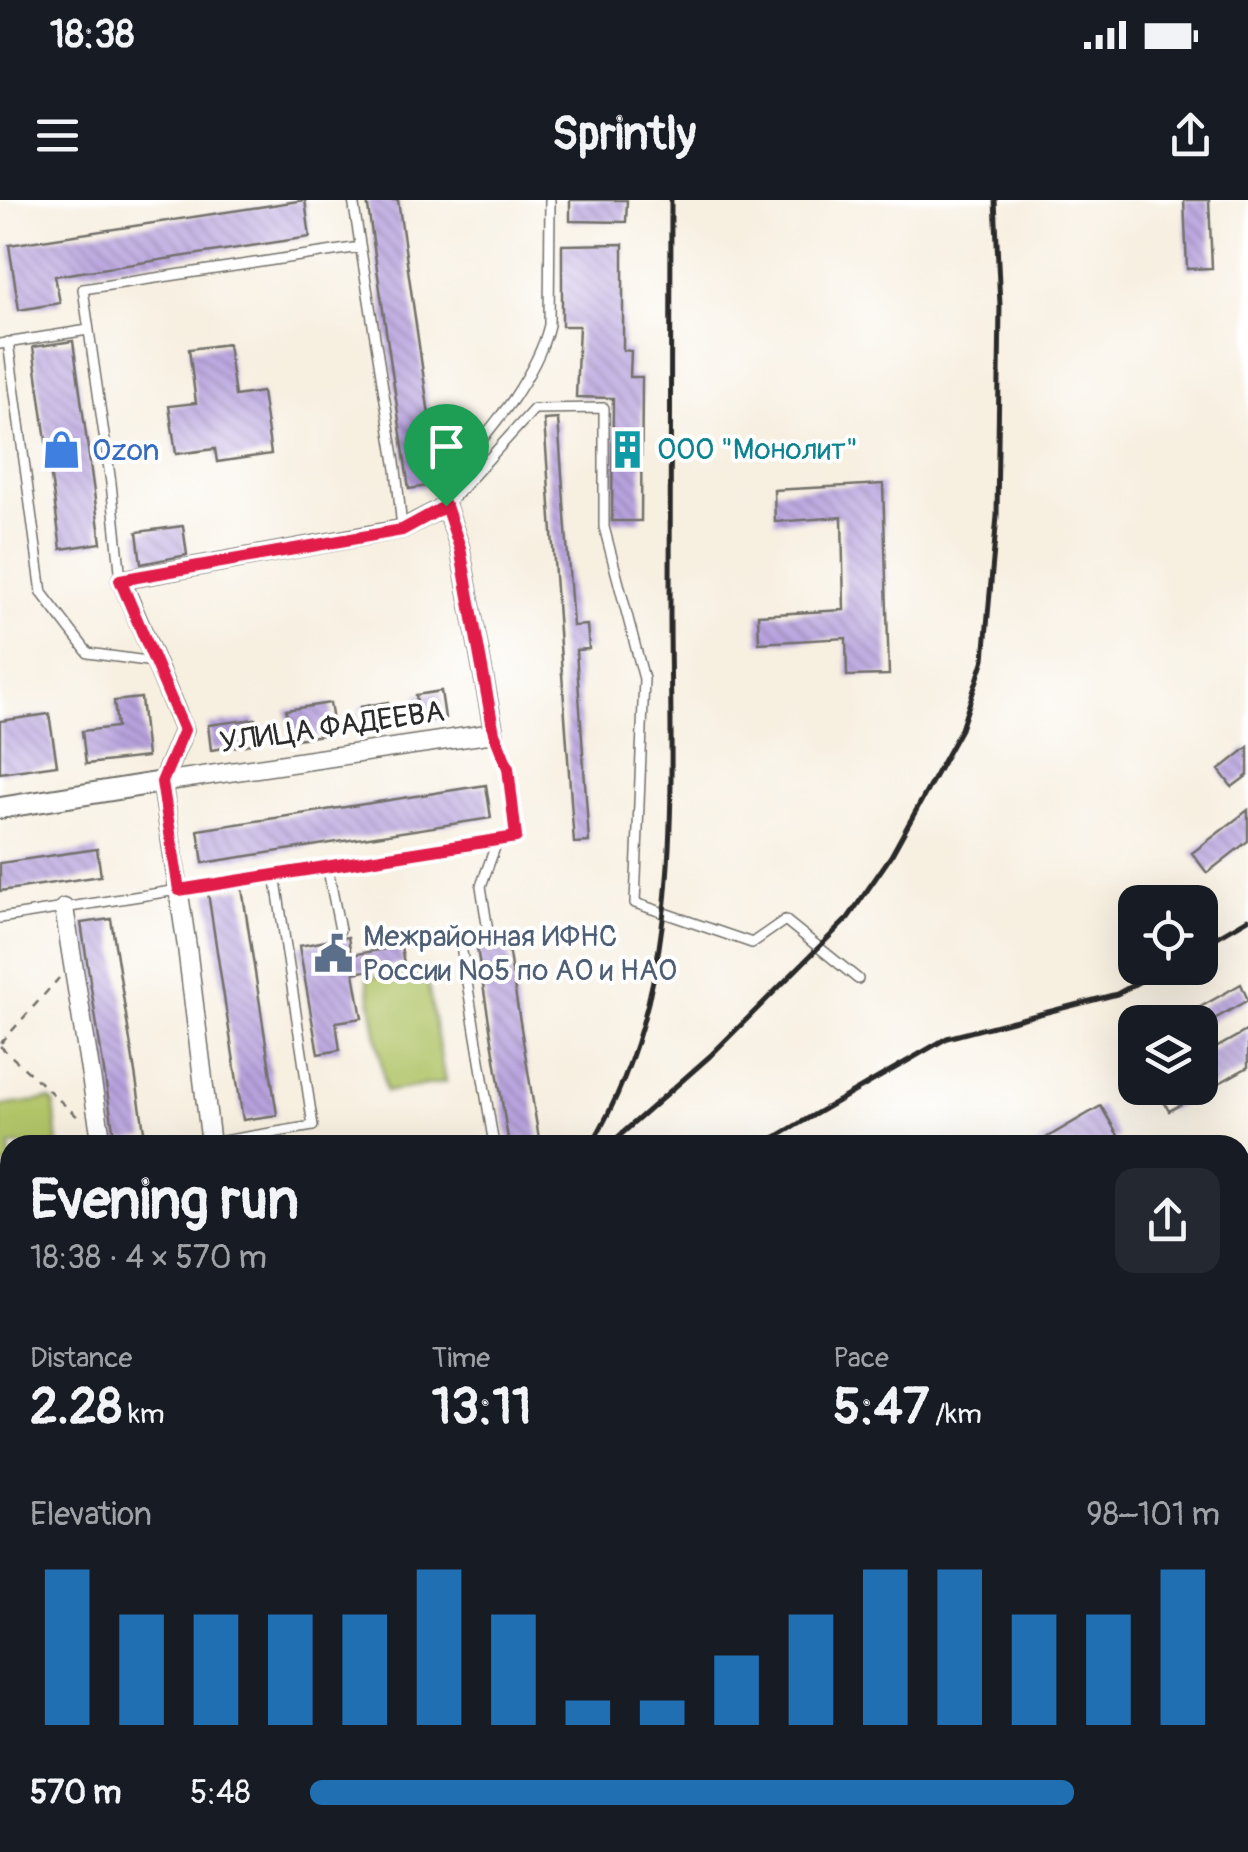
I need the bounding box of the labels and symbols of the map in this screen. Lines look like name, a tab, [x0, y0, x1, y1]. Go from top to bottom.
pin	[404, 404, 489, 507]
building icon: ООО "Монолит"	[606, 428, 648, 470]
shop icon: Ozon	[41, 429, 83, 471]
place label: ООО "Монолит"	[657, 431, 858, 468]
place label: Ozon	[92, 432, 159, 469]
street label: УЛИЦА ФАДЕЕВА	[217, 693, 447, 761]
place label: Межрайонная ИФНС России №5 по АО и НАО	[363, 918, 677, 989]
public building icon: Межрайонная ИФНС России №5 по АО и НАО	[312, 932, 354, 974]

